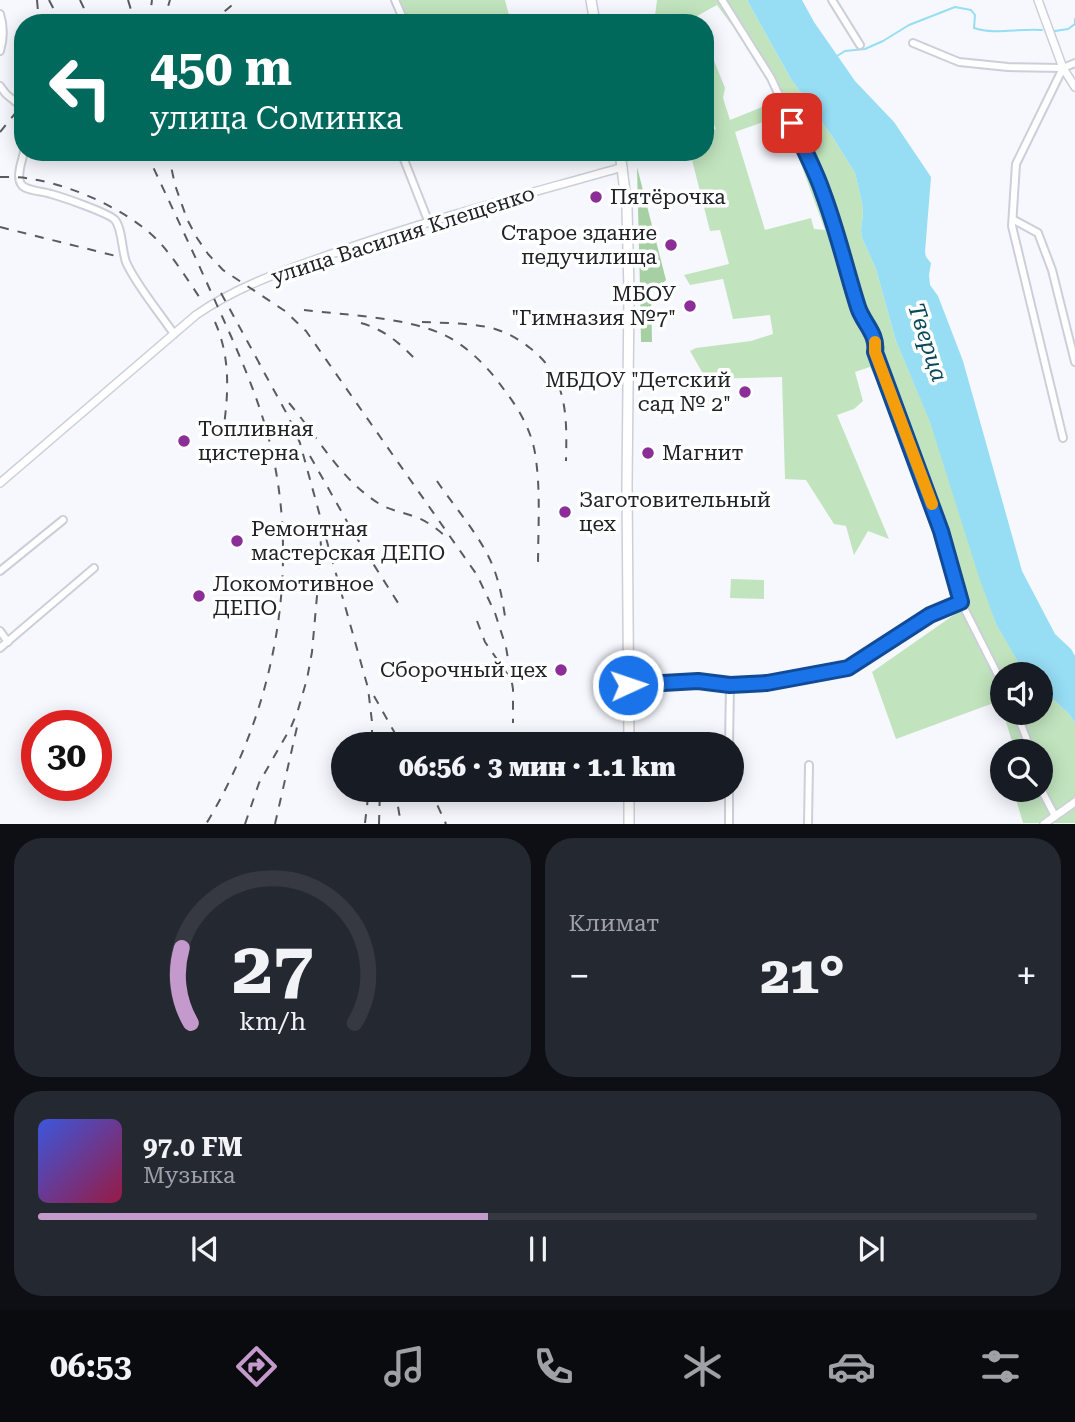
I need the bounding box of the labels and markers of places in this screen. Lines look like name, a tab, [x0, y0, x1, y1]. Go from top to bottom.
pin	[762, 93, 822, 153]
place label: Пятёрочка	[610, 185, 726, 209]
marker: Пятёрочка	[588, 189, 604, 205]
place label: Старое здание педучилища	[501, 221, 658, 269]
marker: Старое здание педучилища	[663, 237, 679, 253]
place label: МБОУ "Гимназия №7"	[511, 282, 677, 330]
marker: МБОУ "Гимназия №7"	[682, 298, 698, 314]
place label: МБДОУ "Детский сад № 2"	[545, 368, 731, 416]
marker: МБДОУ "Детский сад № 2"	[737, 384, 753, 400]
place label: Топливная цистерна	[198, 417, 314, 465]
marker: Топливная цистерна	[176, 433, 192, 449]
place label: Магнит	[662, 441, 744, 465]
marker: Магнит	[640, 445, 656, 461]
place label: Заготовительный цех	[579, 488, 771, 536]
marker: Заготовительный цех	[557, 504, 573, 520]
place label: Ремонтная мастерская ДЕПО	[251, 517, 445, 565]
marker: Ремонтная мастерская ДЕПО	[229, 533, 245, 549]
place label: Локомотивное ДЕПО	[213, 572, 374, 620]
marker: Локомотивное ДЕПО	[191, 588, 207, 604]
place label: Сборочный цех	[380, 658, 547, 682]
marker: Сборочный цех	[553, 662, 569, 678]

